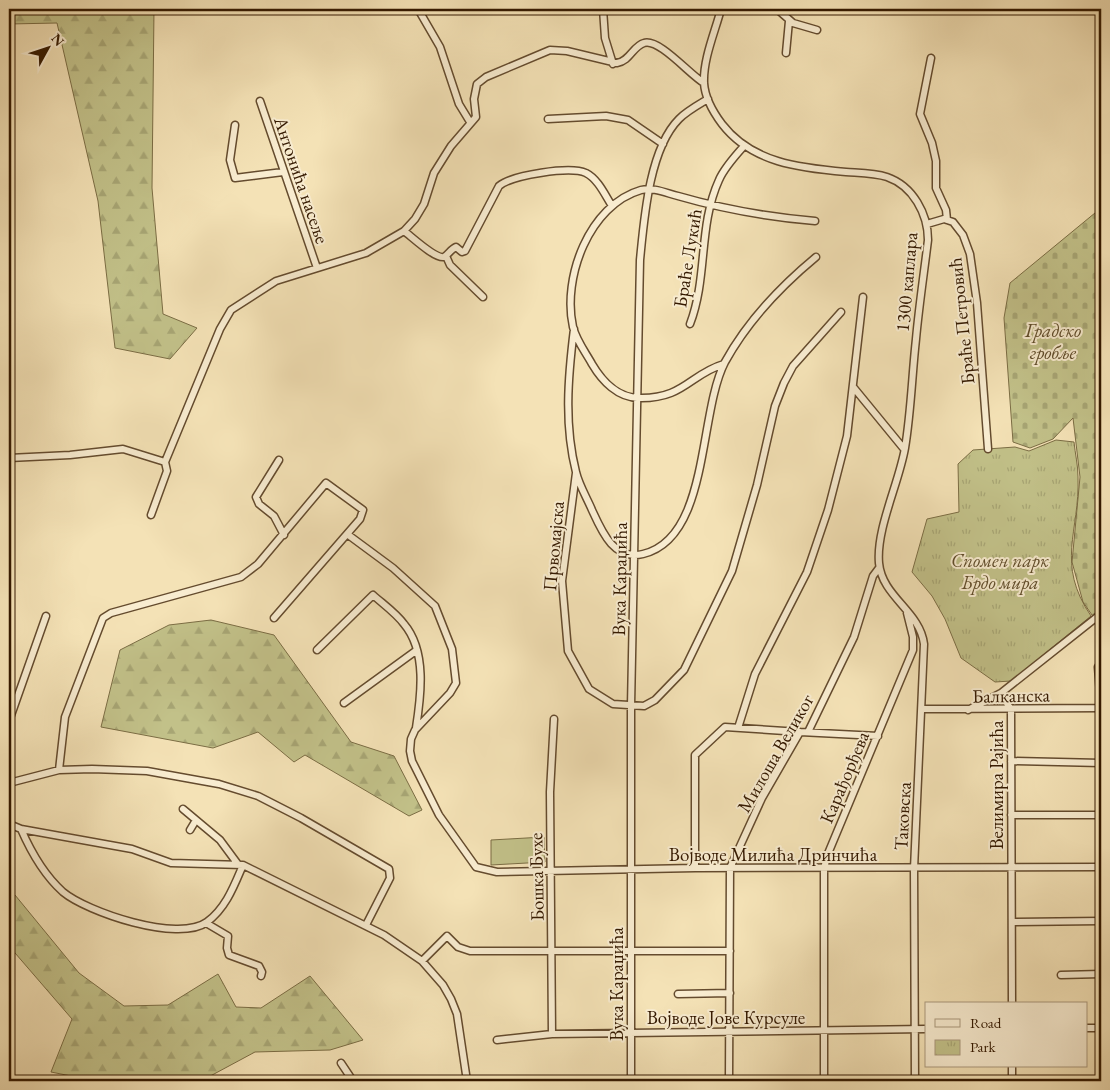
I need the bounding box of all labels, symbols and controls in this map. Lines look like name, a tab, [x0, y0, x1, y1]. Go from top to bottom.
north arrow	[22, 22, 72, 72]
text: N	[47, 30, 69, 50]
street label: Антонића насеље	[268, 112, 335, 247]
street label: Браће Лукић	[667, 207, 708, 309]
street label: 1300 каплара	[890, 231, 923, 333]
street label: Браће Петровић	[942, 256, 981, 386]
park label: Градско гробље	[1024, 318, 1081, 365]
street label: Првомајска	[537, 500, 570, 592]
street label: Вука Караџића	[606, 521, 633, 636]
park label: Спомен парк Брдо мира	[951, 548, 1050, 595]
street label: Балканска	[972, 682, 1051, 709]
street label: Милоша Великог	[731, 689, 820, 817]
street label: Велимира Рајића	[984, 720, 1009, 850]
street label: Карађорђева	[814, 727, 875, 827]
street label: Таковска	[888, 781, 917, 851]
street label: Бошка Бухе	[523, 833, 550, 921]
street label: Војводе Милића Дринчића	[669, 842, 878, 867]
street label: Вука Караџића	[604, 927, 629, 1041]
legend	[925, 1002, 1088, 1068]
street label: Војводе Јове Курсуле	[647, 1005, 805, 1030]
text: Road	[970, 1013, 1002, 1032]
text: Park	[970, 1037, 997, 1056]

